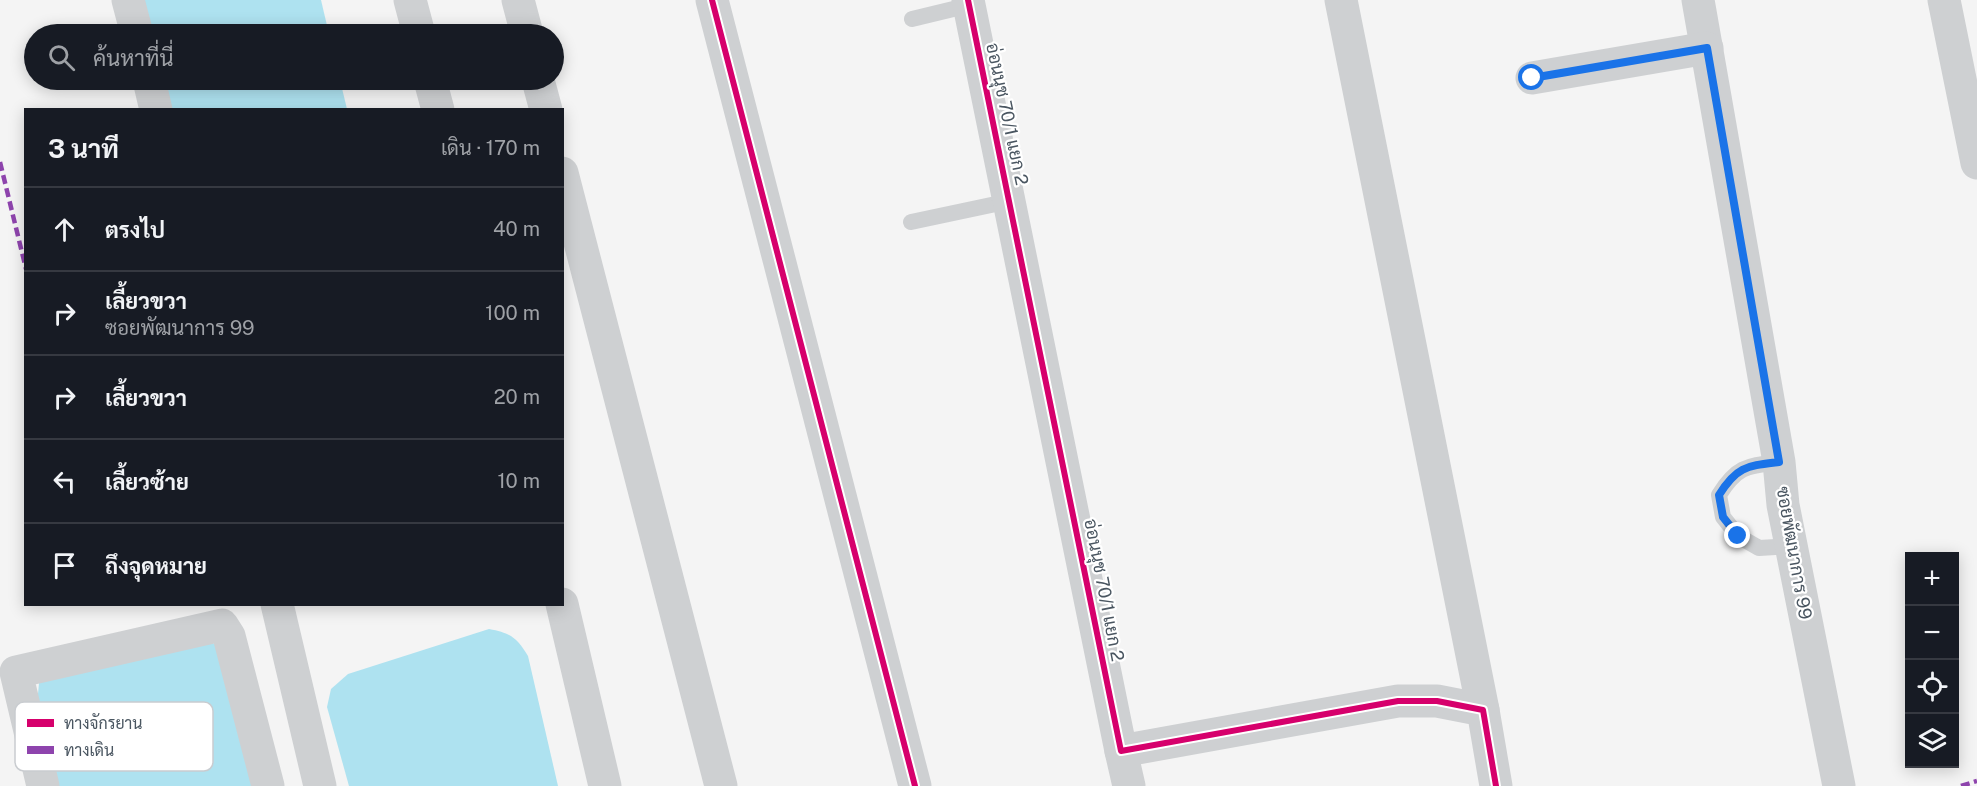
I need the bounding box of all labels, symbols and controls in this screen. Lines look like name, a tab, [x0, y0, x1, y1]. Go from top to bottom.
search box	[24, 24, 564, 90]
icon: search	[45, 41, 78, 74]
street label: อ่อนนุช 70/1 แยก 2	[980, 41, 1034, 187]
text: ค้นหาที่นี่	[93, 45, 173, 71]
route start	[1518, 64, 1544, 90]
text: 3 นาที	[48, 133, 119, 164]
text: เดิน · 170 m	[441, 136, 540, 160]
icon: ahead	[48, 213, 81, 246]
text: ตรงไป	[105, 217, 165, 243]
text: 40 m	[493, 217, 540, 241]
text: เลี้ยวขวา	[105, 288, 187, 314]
icon: right	[48, 297, 81, 330]
text: 100 m	[485, 301, 540, 325]
text: ซอยพัฒนาการ 99	[105, 316, 255, 340]
icon: right	[48, 381, 81, 414]
text: เลี้ยวขวา	[105, 385, 187, 411]
text: 20 m	[494, 385, 540, 409]
icon: left	[48, 465, 81, 498]
text: เลี้ยวซ้าย	[105, 469, 189, 495]
text: 10 m	[497, 469, 540, 493]
street label: ซอยพัฒนาการ 99	[1772, 485, 1817, 621]
street label: อ่อนนุช 70/1 แยก 2	[1078, 517, 1130, 663]
route end	[1724, 522, 1750, 548]
icon: arrive	[48, 549, 81, 582]
map controls	[1905, 552, 1959, 768]
button: +	[1905, 552, 1959, 606]
text: ถึงจุดหมาย	[105, 553, 207, 579]
button: −	[1905, 606, 1959, 660]
button: locate	[1905, 660, 1959, 714]
legend	[15, 702, 213, 771]
text: ทางจักรยาน	[64, 713, 143, 733]
button: layers	[1905, 714, 1959, 768]
text: ทางเดิน	[64, 741, 114, 760]

